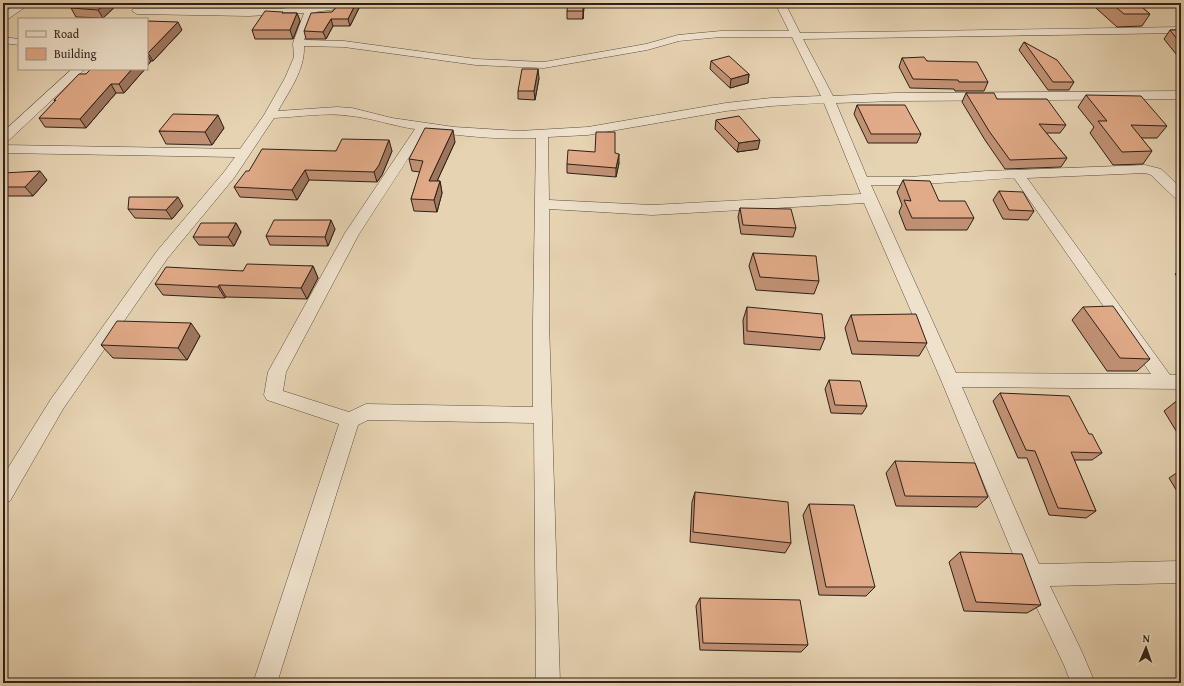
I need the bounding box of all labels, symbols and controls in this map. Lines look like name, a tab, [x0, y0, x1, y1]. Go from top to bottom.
legend	[18, 18, 148, 70]
text: Road	[54, 25, 80, 42]
text: Building	[54, 45, 97, 62]
north arrow	[1126, 628, 1166, 668]
text: N	[1142, 630, 1151, 646]

